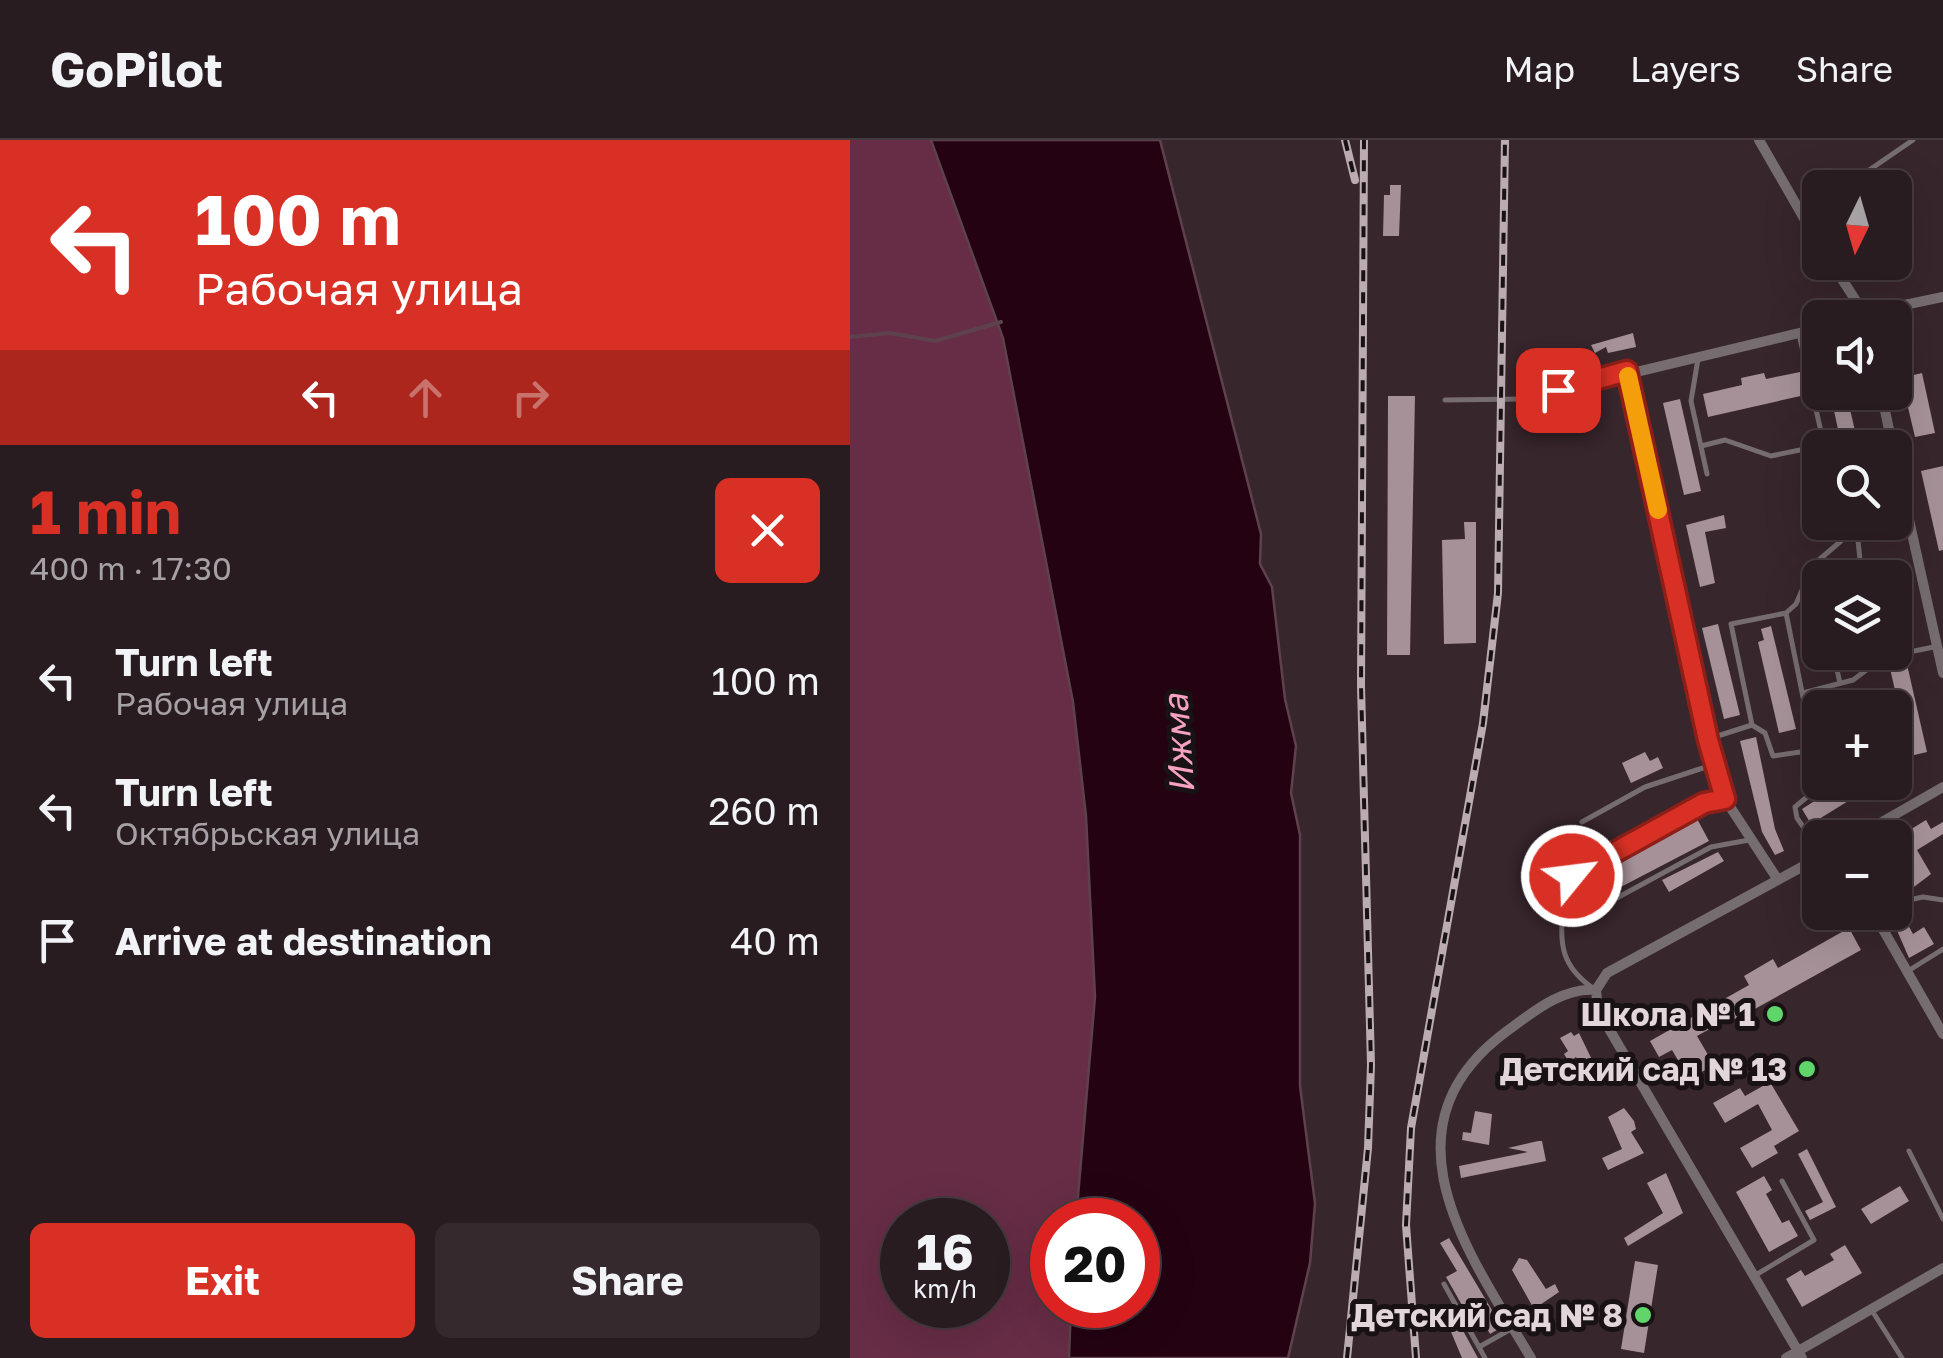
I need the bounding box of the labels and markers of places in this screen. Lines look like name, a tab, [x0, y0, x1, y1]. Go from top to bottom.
pin	[1516, 348, 1601, 433]
place label: Школа № 1	[1581, 995, 1755, 1033]
marker: Школа № 1	[1764, 1003, 1786, 1025]
place label: Детский сад № 13	[1500, 1050, 1787, 1088]
marker: Детский сад № 13	[1796, 1058, 1818, 1080]
place label: Детский сад № 8	[1351, 1296, 1623, 1334]
marker: Детский сад № 8	[1632, 1304, 1654, 1326]

